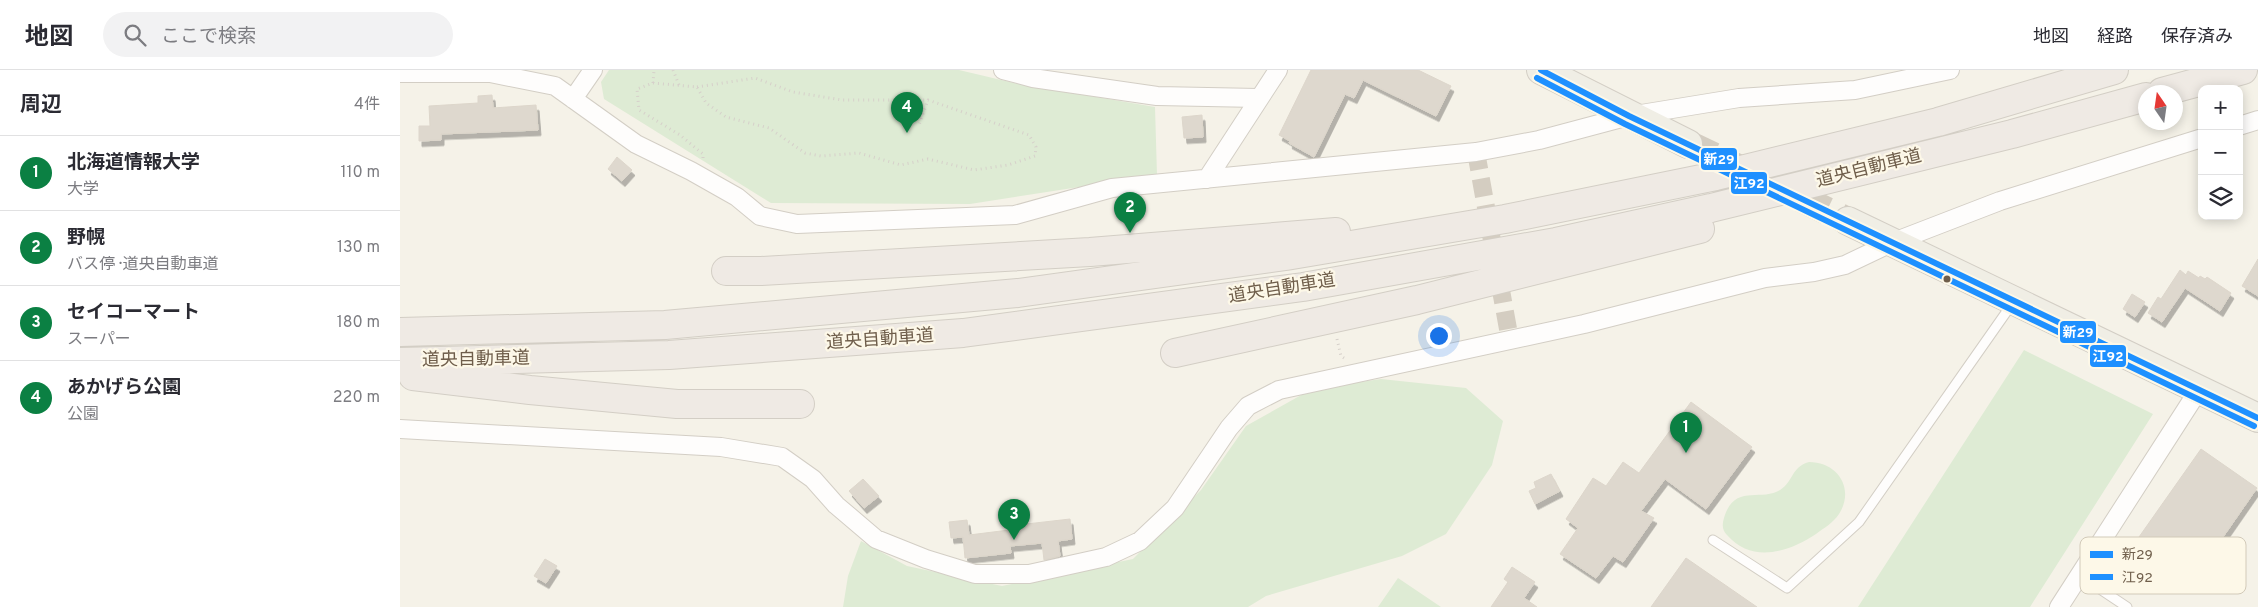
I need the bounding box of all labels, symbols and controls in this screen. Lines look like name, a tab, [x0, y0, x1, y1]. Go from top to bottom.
search box	[103, 12, 453, 57]
icon: search	[121, 21, 149, 49]
text: 地図	[25, 23, 73, 53]
text: ここで検索	[161, 25, 256, 49]
text: 地図	[2033, 26, 2069, 49]
text: 経路	[2097, 26, 2133, 49]
text: 保存済み	[2161, 26, 2233, 49]
north arrow	[2138, 85, 2183, 130]
map controls	[2198, 85, 2243, 220]
button: +	[2198, 85, 2243, 130]
text: 周辺	[20, 92, 62, 119]
pin: 4	[891, 92, 923, 133]
text: 4件	[354, 95, 380, 115]
button: −	[2198, 130, 2243, 175]
street label: 道央自動車道	[1814, 145, 1924, 193]
line badge: 新29	[1700, 147, 1738, 171]
text: 北海道情報大学	[67, 151, 200, 175]
text: 新29	[1703, 152, 1735, 169]
text: 1	[33, 163, 39, 183]
text: 110 m	[340, 163, 380, 183]
line badge: 江92	[1730, 171, 1768, 195]
button: layers	[2198, 175, 2243, 220]
text: 江92	[1733, 176, 1765, 193]
text: 大学	[67, 180, 99, 200]
pin: 2	[1114, 192, 1146, 233]
text: 野幌	[67, 226, 105, 250]
text: 2	[31, 238, 41, 258]
text: 130 m	[337, 238, 380, 258]
text: バス停 · 道央自動車道	[67, 255, 219, 275]
street label: 道央自動車道	[1227, 269, 1337, 309]
unlabelled marker	[1942, 274, 1952, 284]
text: セイコーマート	[67, 301, 200, 325]
text: 3	[31, 313, 41, 333]
text: 180 m	[337, 313, 380, 333]
line badge: 新29	[2059, 320, 2097, 344]
your location	[1426, 323, 1452, 349]
street label: 道央自動車道	[825, 325, 935, 355]
text: 新29	[2062, 325, 2094, 342]
text: スーパー	[67, 330, 131, 350]
line badge: 江92	[2089, 344, 2127, 368]
street label: 道央自動車道	[422, 348, 530, 372]
text: 江92	[2092, 349, 2124, 366]
text: あかげら公園	[67, 376, 181, 400]
text: 4	[31, 388, 41, 408]
text: 220 m	[333, 388, 380, 408]
text: 公園	[67, 405, 99, 425]
pin: 1	[1670, 412, 1702, 453]
pin: 3	[998, 499, 1030, 540]
legend	[2080, 537, 2246, 594]
text: 新29	[2122, 547, 2153, 564]
text: 江92	[2122, 570, 2153, 587]

